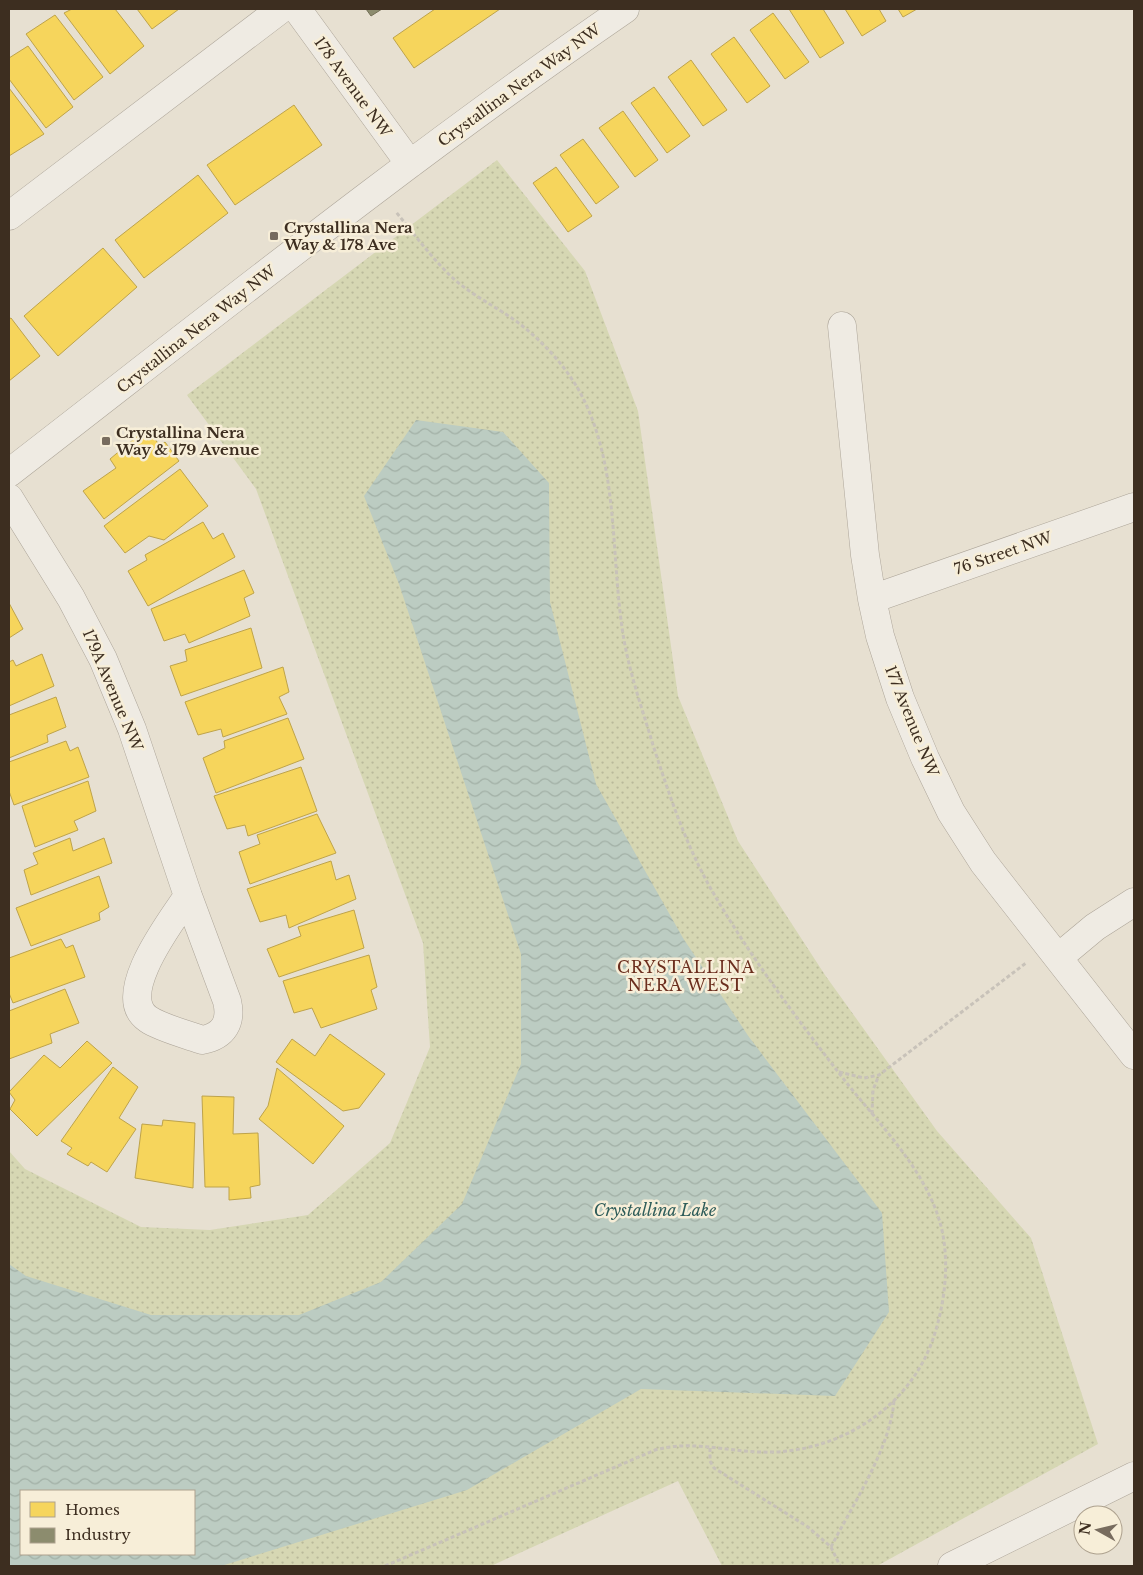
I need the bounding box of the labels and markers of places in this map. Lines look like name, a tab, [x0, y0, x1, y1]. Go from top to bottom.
place label: Crystallina Nera Way & 178 Ave	[283, 218, 413, 254]
marker: Crystallina Nera Way & 178 Ave	[268, 230, 280, 242]
place label: Crystallina Nera Way & 179 Avenue	[115, 423, 259, 459]
marker: Crystallina Nera Way & 179 Avenue	[100, 435, 112, 447]

